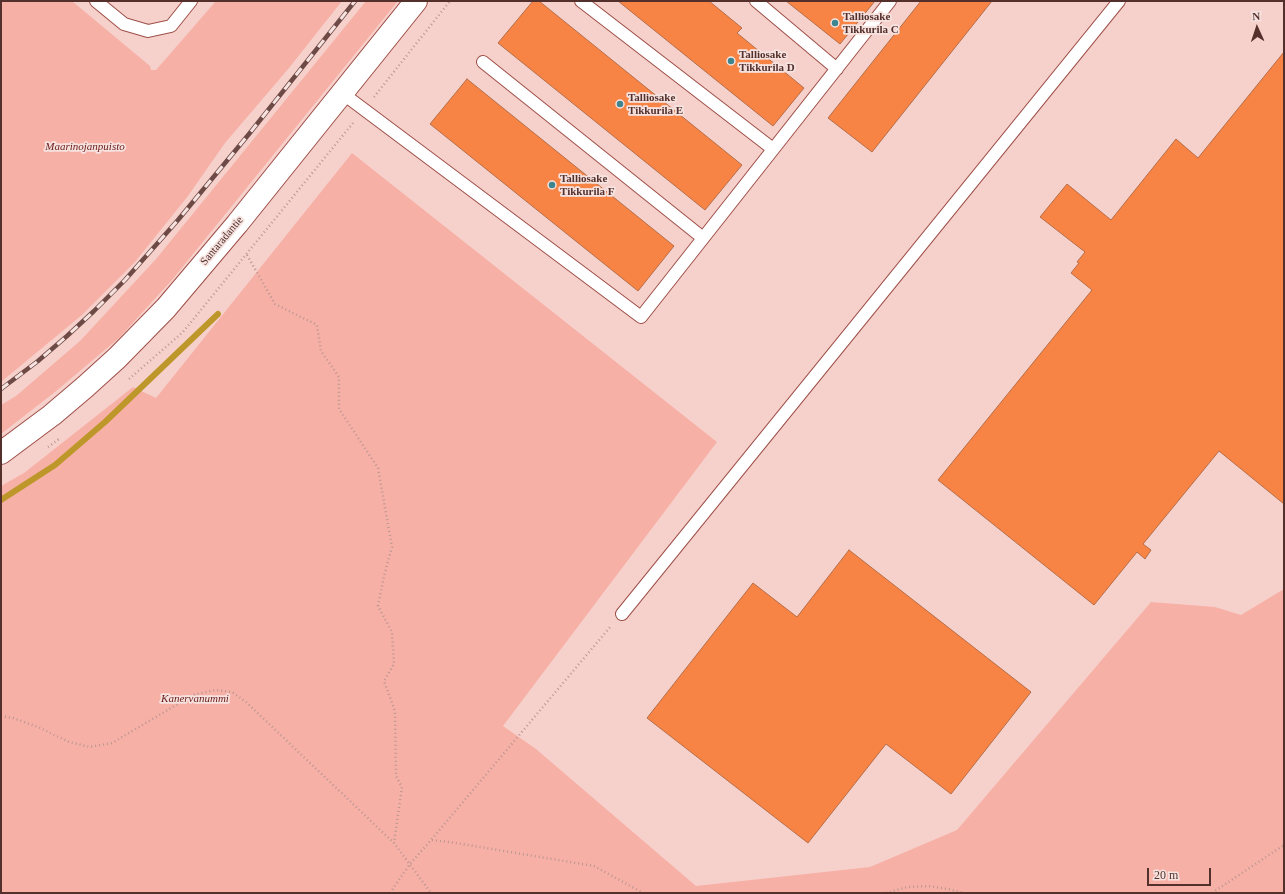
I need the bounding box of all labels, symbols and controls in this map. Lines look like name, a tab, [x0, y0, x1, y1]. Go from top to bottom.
north arrow	[1237, 8, 1277, 48]
place label: Talliosake Tikkurila C	[843, 10, 899, 36]
text: N	[1252, 10, 1261, 22]
marker: Talliosake Tikkurila C	[830, 18, 840, 28]
place label: Talliosake Tikkurila D	[739, 48, 795, 74]
marker: Talliosake Tikkurila D	[726, 56, 736, 66]
place label: Talliosake Tikkurila E	[628, 91, 683, 117]
marker: Talliosake Tikkurila E	[615, 99, 625, 109]
park label: Maarinojanpuisto	[45, 140, 125, 154]
place label: Talliosake Tikkurila F	[560, 172, 615, 198]
marker: Talliosake Tikkurila F	[547, 180, 557, 190]
street label: Santaradantie	[198, 214, 246, 268]
park label: Kanervanummi	[161, 692, 229, 706]
scale bar	[1149, 860, 1213, 886]
text: 20 m	[1154, 868, 1178, 882]

